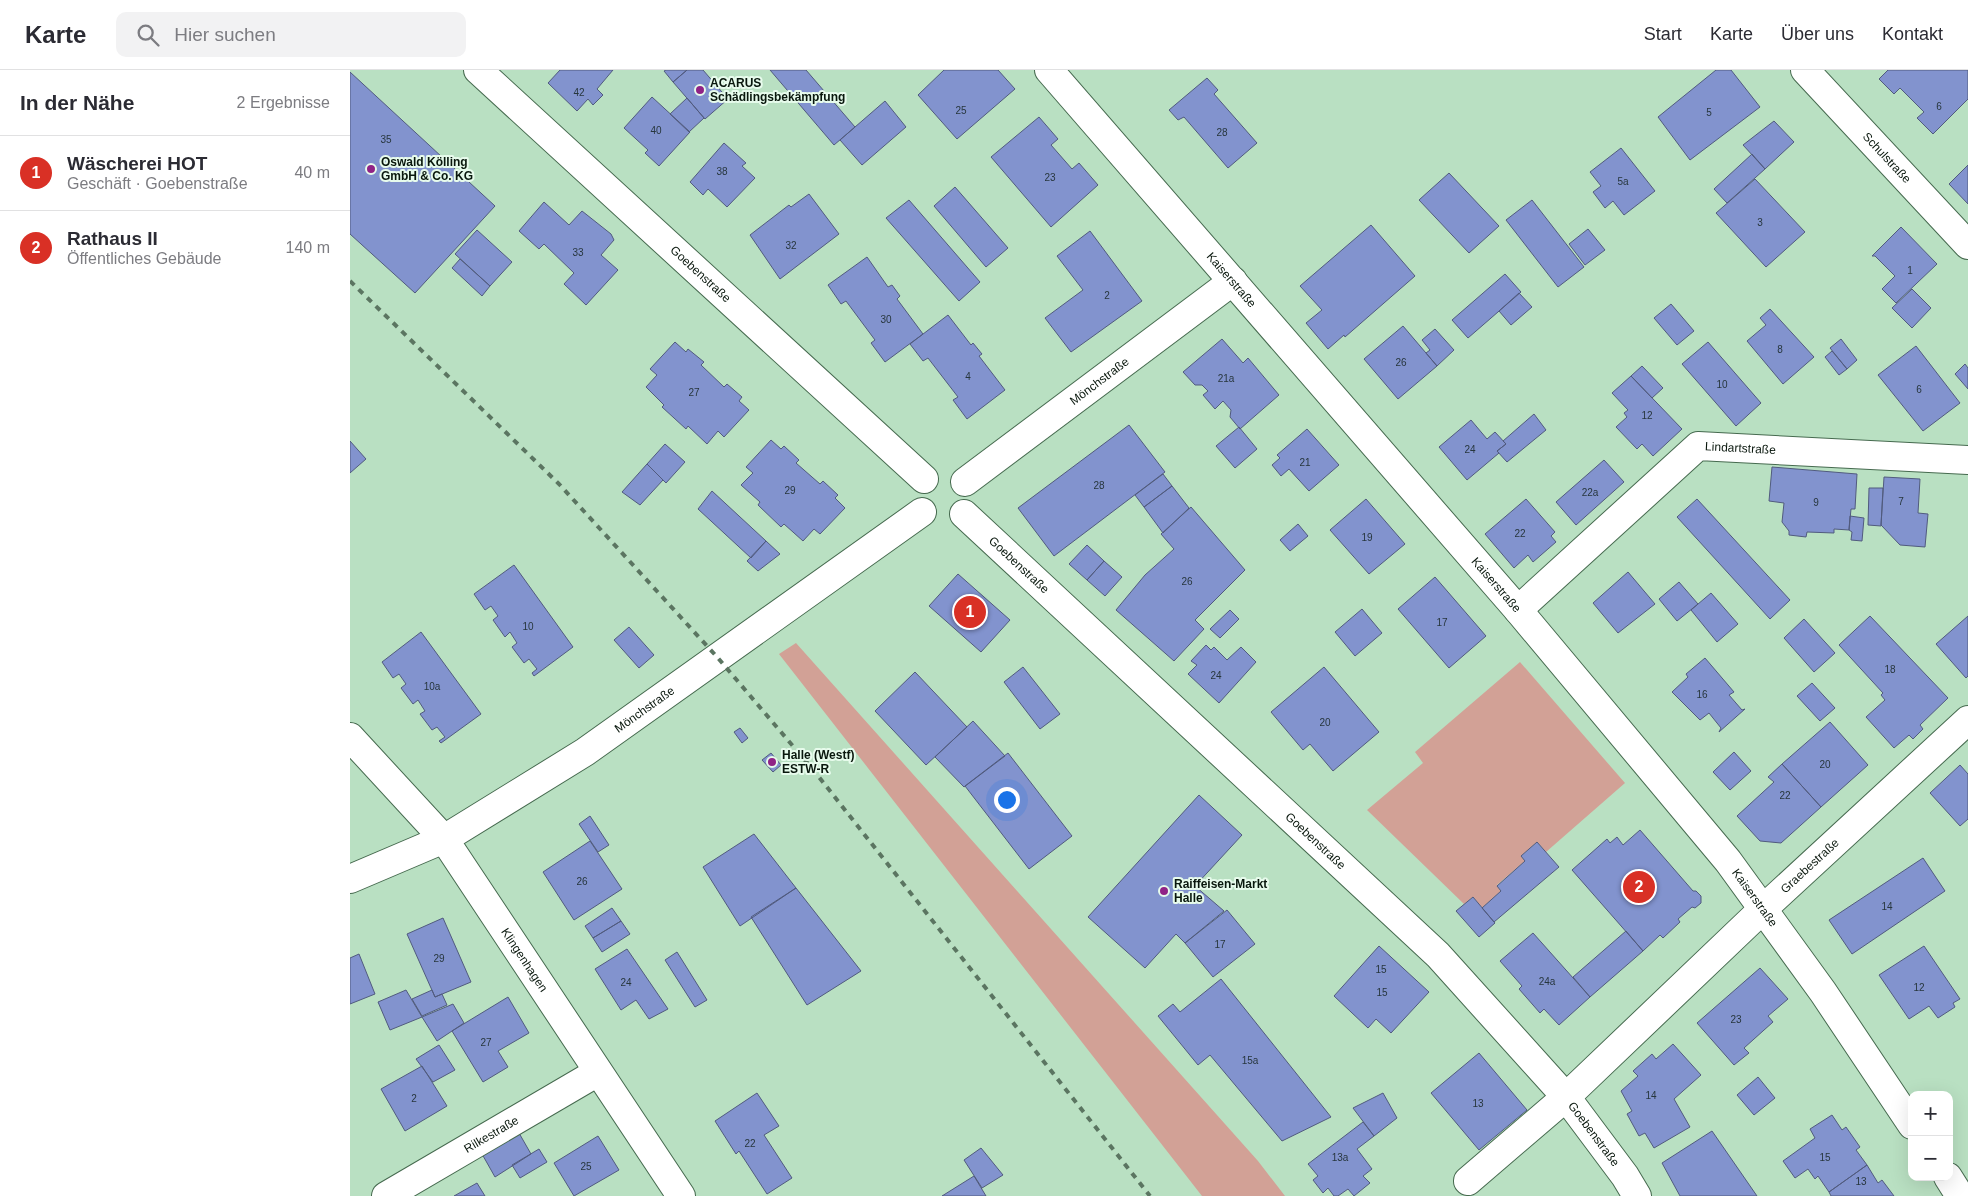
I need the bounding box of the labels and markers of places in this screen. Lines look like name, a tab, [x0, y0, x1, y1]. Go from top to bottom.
place label: ACARUS Schädlingsbekämpfung	[710, 76, 845, 104]
marker: ACARUS Schädlingsbekämpfung	[694, 84, 706, 96]
place label: Oswald Kölling GmbH & Co. KG	[381, 155, 473, 183]
marker: Oswald Kölling GmbH & Co. KG	[365, 163, 377, 175]
pin: 1	[954, 593, 986, 631]
place label: Halle (Westf) ESTW-R	[782, 748, 854, 776]
marker: Halle (Westf) ESTW-R	[766, 756, 778, 768]
pin: 2	[1623, 868, 1655, 906]
place label: Raiffeisen-Markt Halle	[1174, 877, 1267, 905]
marker: Raiffeisen-Markt Halle	[1158, 885, 1170, 897]

